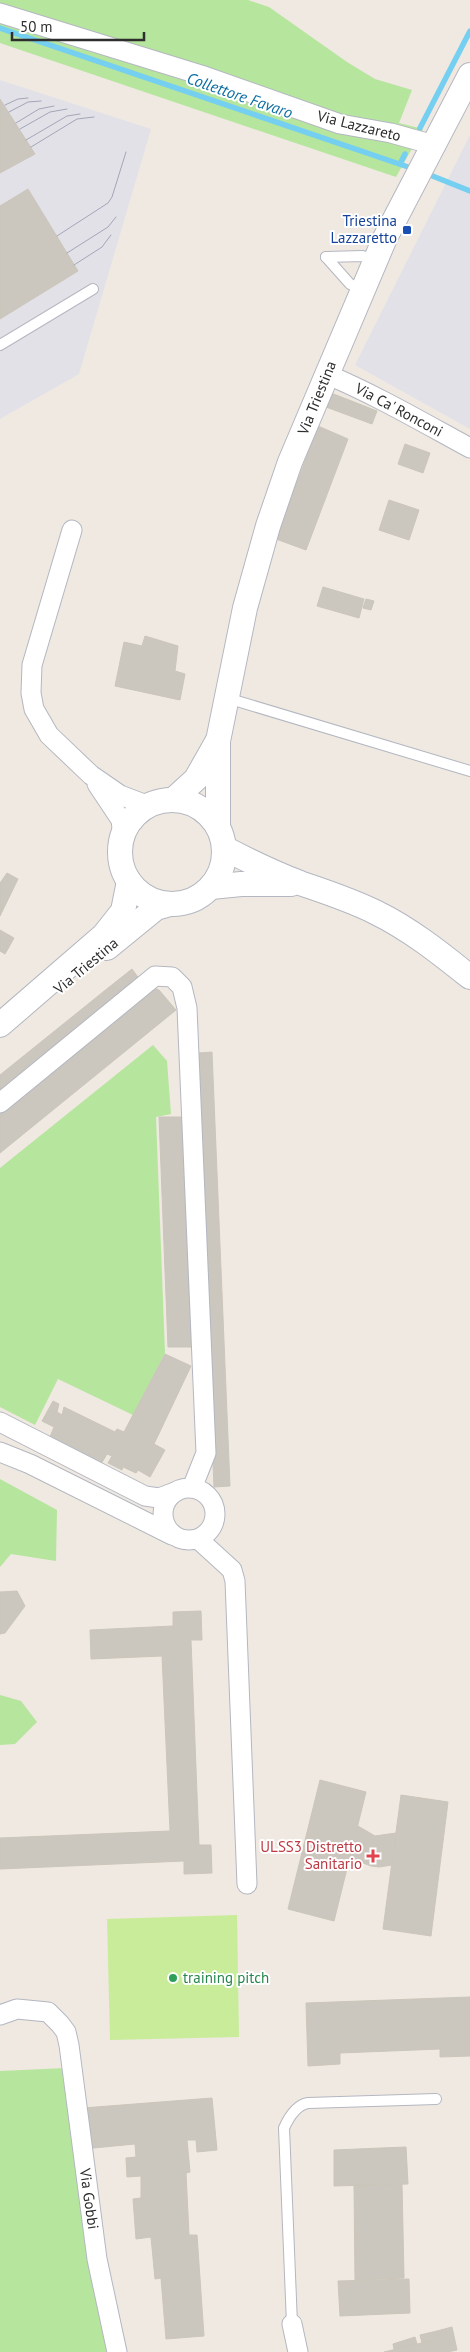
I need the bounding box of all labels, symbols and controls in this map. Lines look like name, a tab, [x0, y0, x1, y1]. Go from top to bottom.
scale bar	[12, 10, 145, 42]
text: 50 m	[20, 17, 53, 36]
water label: Collettore Favaro	[184, 68, 296, 122]
street label: Via Lazzareto	[314, 106, 403, 145]
place label: Triestina Lazzaretto	[330, 211, 397, 247]
marker: Triestina Lazzaretto	[401, 224, 413, 236]
street label: Via Triestina	[293, 358, 340, 438]
street label: Via Ca' Ronconi	[351, 378, 446, 441]
street label: Via Triestina	[49, 933, 122, 999]
place label: ULSS3 Distretto Sanitario	[260, 1837, 362, 1873]
marker: ULSS3 Distretto Sanitario	[366, 1849, 380, 1863]
place label: training pitch	[183, 1968, 269, 1987]
marker: training pitch	[167, 1972, 179, 1984]
street label: Via Gobbi	[76, 2166, 103, 2231]

